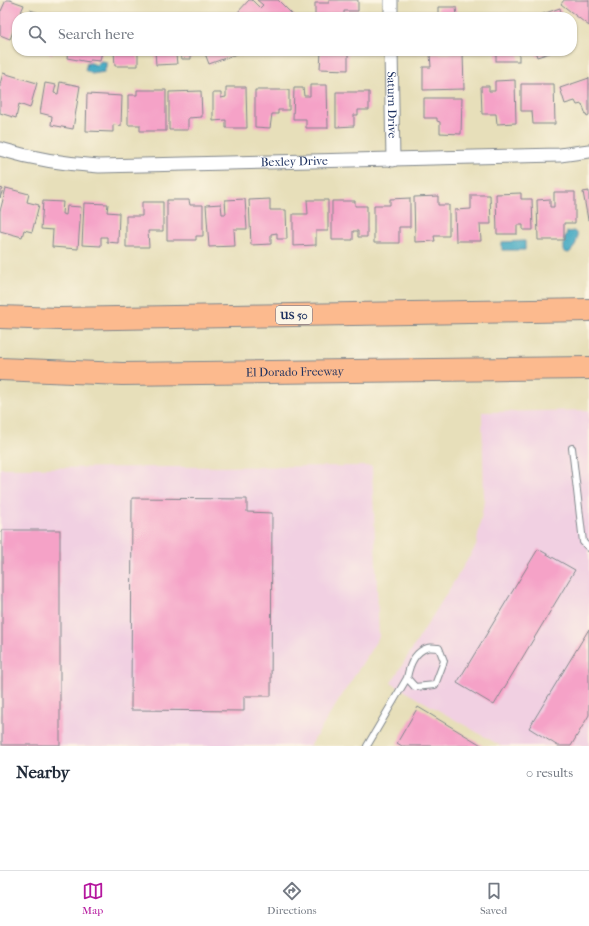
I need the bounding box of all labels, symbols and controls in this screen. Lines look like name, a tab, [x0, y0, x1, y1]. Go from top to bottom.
search box	[12, 12, 577, 56]
icon: search	[26, 23, 48, 45]
text: Search here	[58, 25, 134, 43]
street label: Saturn Drive	[384, 71, 400, 139]
street label: Bexley Drive	[260, 154, 328, 169]
road number: US 50	[276, 306, 312, 324]
street label: El Dorado Freeway	[246, 364, 345, 379]
text: Nearby	[16, 762, 70, 782]
text: 0 results	[526, 765, 573, 780]
tab: Map	[82, 880, 104, 917]
tab: Directions	[267, 880, 317, 917]
tab: Saved	[480, 880, 507, 917]

